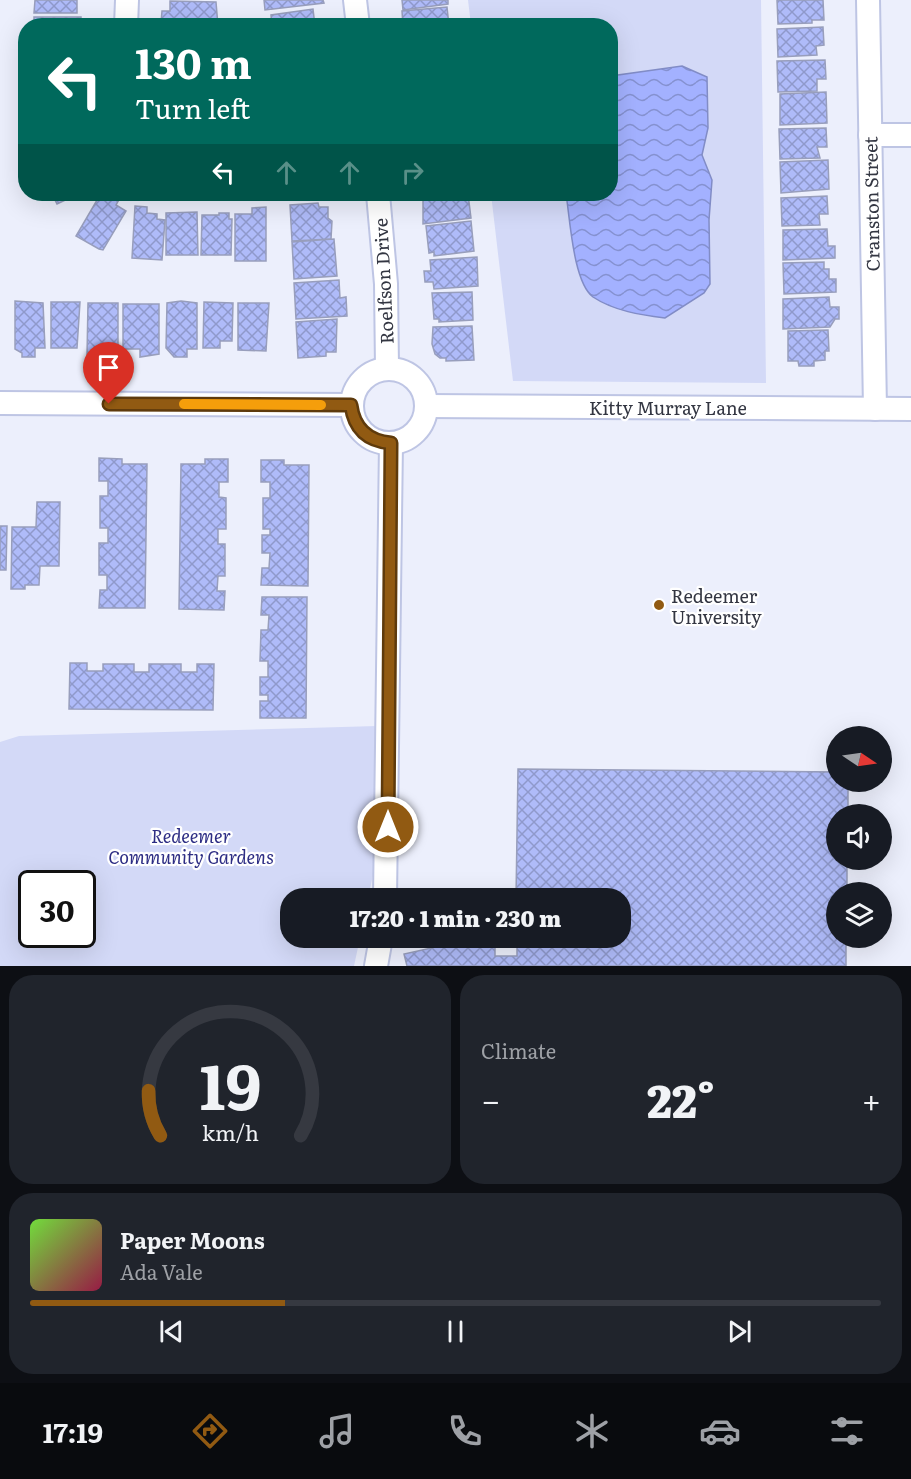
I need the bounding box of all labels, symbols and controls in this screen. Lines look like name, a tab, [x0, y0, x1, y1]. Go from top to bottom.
text: 130 m	[135, 30, 252, 92]
icon: left	[36, 42, 114, 120]
text: Turn left	[135, 87, 250, 127]
street label: Cranston Street	[856, 136, 886, 272]
icon: left	[207, 156, 240, 189]
icon: ahead	[270, 156, 303, 189]
icon: ahead	[333, 156, 366, 189]
icon: right	[396, 156, 429, 189]
street label: Roelfson Drive	[366, 217, 400, 345]
pin	[83, 342, 134, 404]
icon: arrive	[92, 351, 125, 384]
street label: Kitty Murray Lane	[589, 394, 747, 421]
place label: Redeemer University	[671, 582, 762, 630]
marker: Redeemer University	[652, 598, 666, 612]
north arrow	[826, 726, 892, 792]
map controls	[826, 726, 892, 948]
position arrow	[356, 795, 420, 859]
button: sound	[826, 804, 892, 870]
park label: Redeemer Community Gardens	[108, 822, 274, 870]
speed limit sign: 30	[18, 870, 96, 948]
button: layers	[826, 882, 892, 948]
text: 17:20 · 1 min · 230 m	[350, 901, 561, 934]
text: Climate	[481, 1035, 556, 1065]
text: 19	[199, 1037, 261, 1129]
text: 22°	[647, 1065, 715, 1132]
text: −	[481, 1074, 500, 1123]
text: +	[862, 1074, 881, 1123]
text: km/h	[201, 1117, 259, 1149]
text: Paper Moons	[120, 1223, 265, 1256]
text: Ada Vale	[120, 1256, 203, 1286]
icon: previous	[155, 1315, 188, 1348]
icon: pause	[439, 1315, 472, 1348]
icon: next	[723, 1315, 756, 1348]
icon: directions	[189, 1410, 231, 1452]
icon: music	[316, 1410, 358, 1452]
icon: phone	[444, 1410, 486, 1452]
icon: climate	[571, 1410, 613, 1452]
icon: car	[699, 1410, 741, 1452]
icon: filters	[826, 1410, 868, 1452]
text: 17:19	[43, 1411, 103, 1451]

